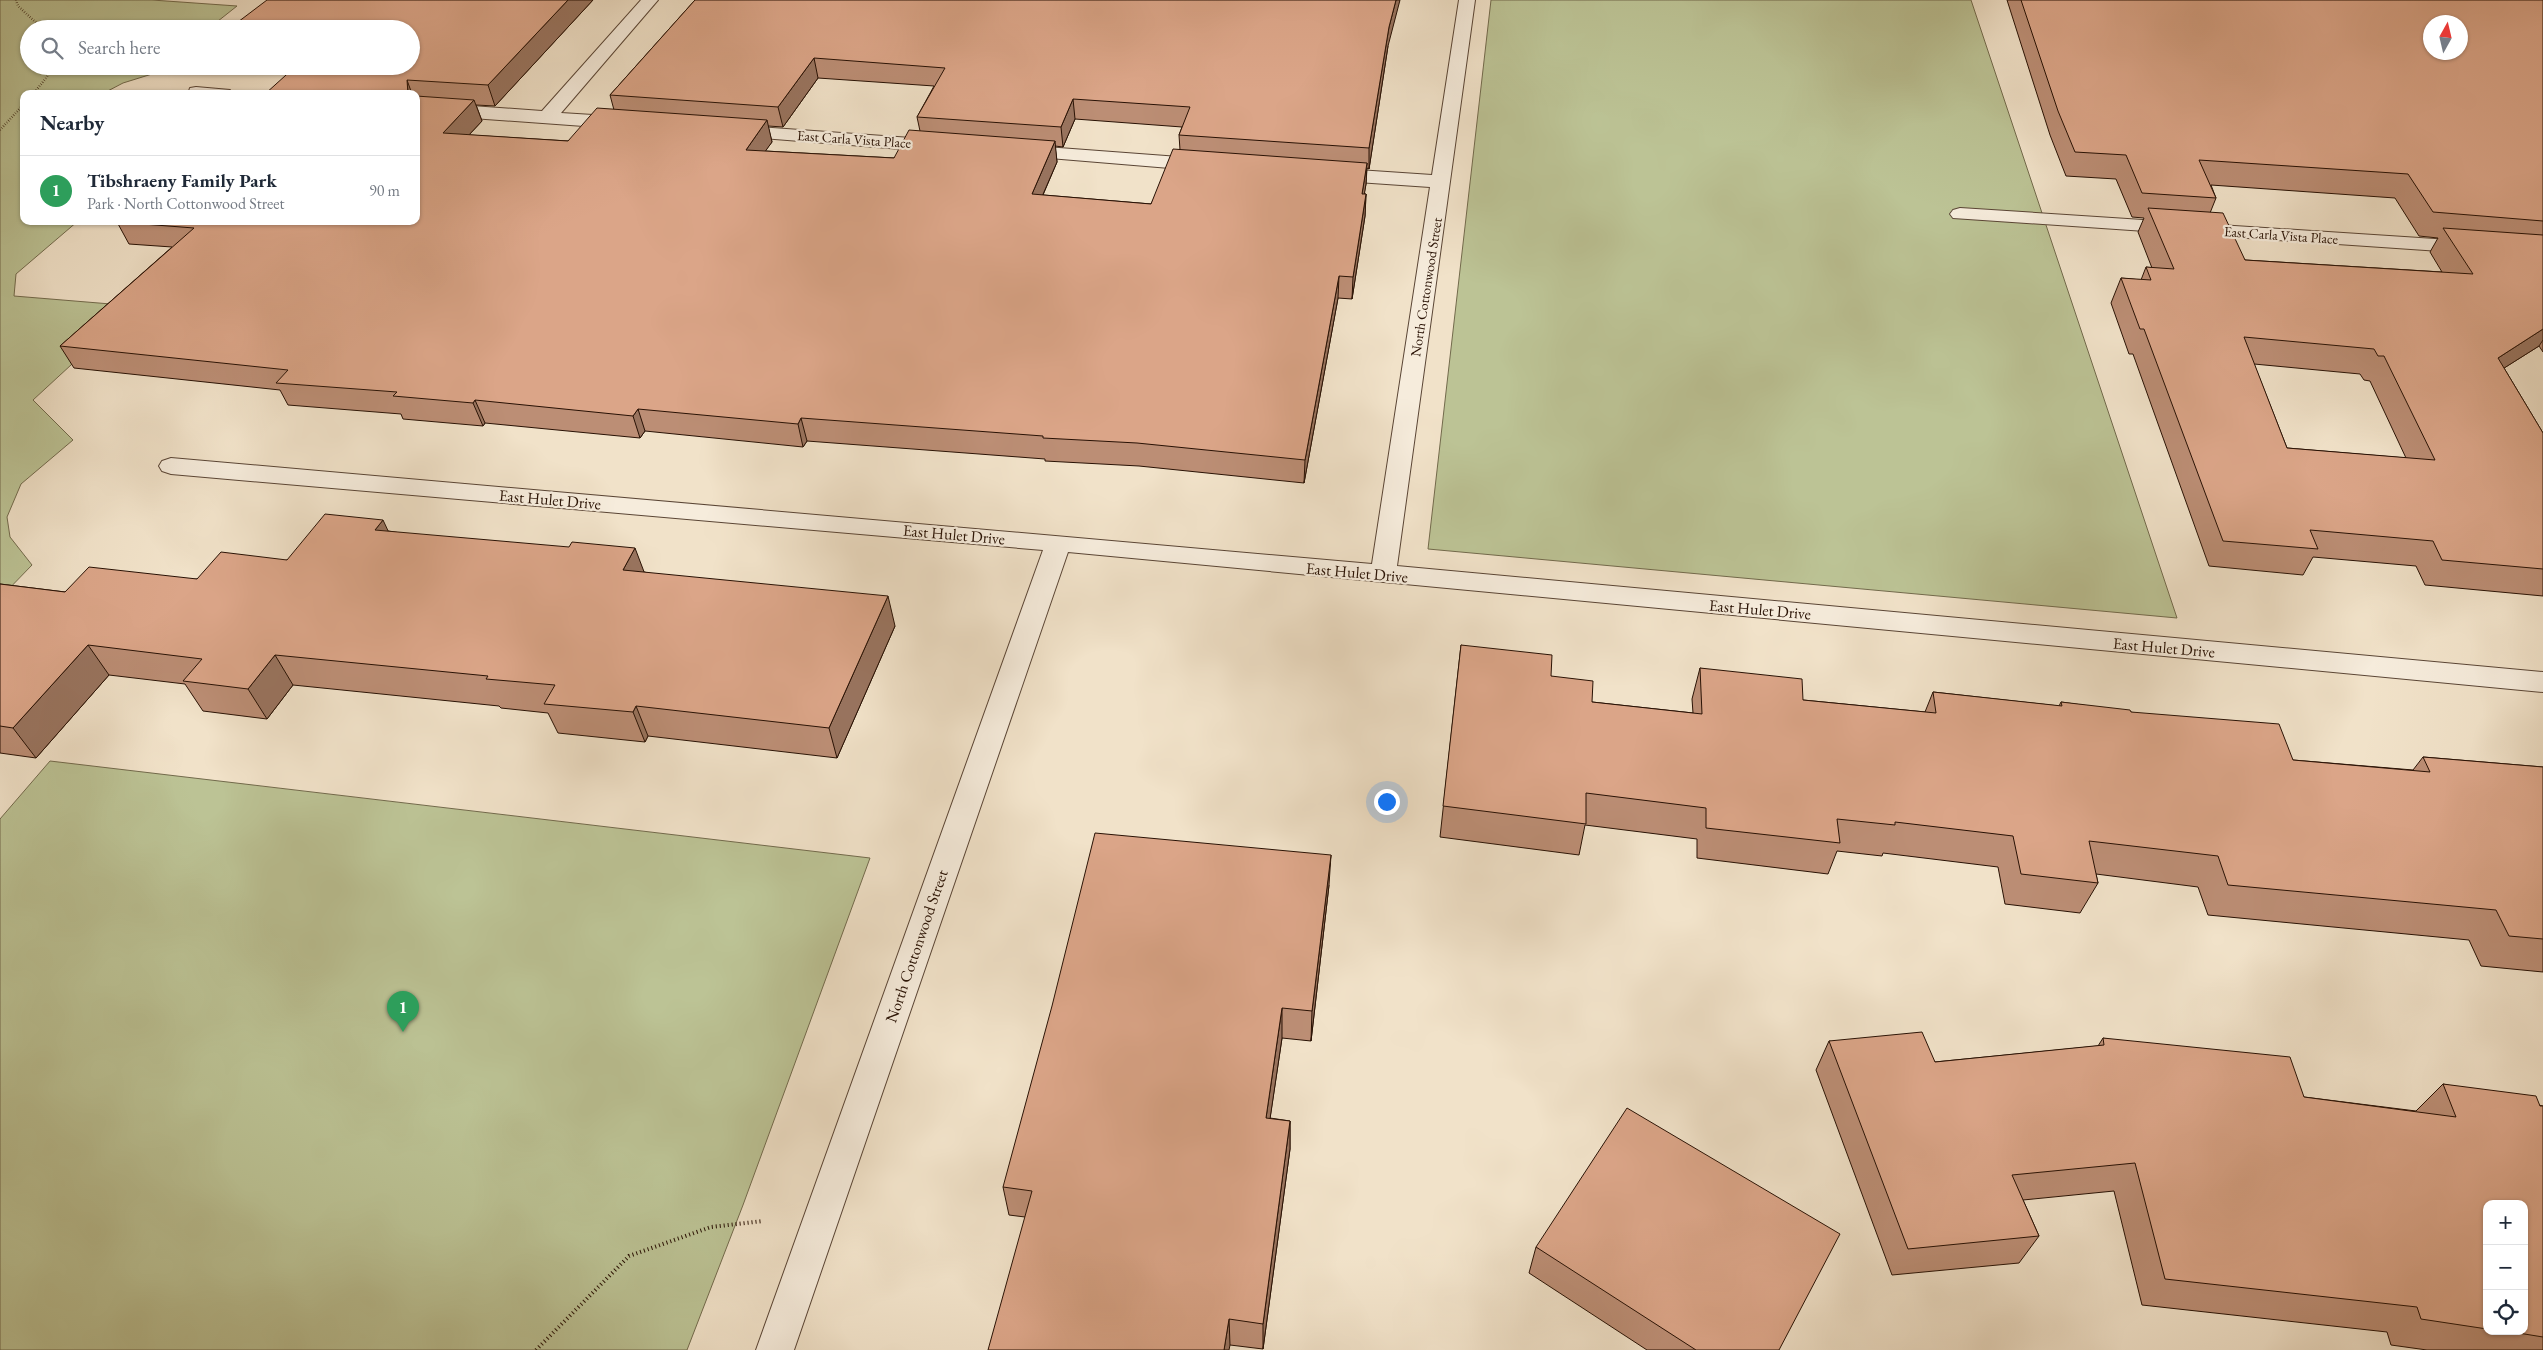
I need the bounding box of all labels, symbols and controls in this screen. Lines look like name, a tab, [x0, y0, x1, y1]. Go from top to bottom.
north arrow	[2423, 15, 2468, 60]
search box	[20, 20, 420, 75]
icon: search	[38, 34, 66, 62]
text: Search here	[78, 35, 160, 60]
text: Nearby	[40, 109, 104, 136]
street label: East Carla Vista Place	[796, 126, 912, 152]
text: Tibshraeny Family Park	[87, 168, 277, 193]
text: 1	[52, 180, 60, 201]
text: 90 m	[369, 180, 400, 201]
text: Park · North Cottonwood Street	[87, 193, 284, 214]
street label: North Cottonwood Street	[1406, 216, 1446, 358]
street label: East Carla Vista Place	[2223, 222, 2339, 248]
street label: East Hulet Drive	[498, 485, 602, 514]
street label: East Hulet Drive	[902, 520, 1006, 549]
street label: East Hulet Drive	[1305, 558, 1409, 587]
street label: East Hulet Drive	[1708, 595, 1812, 624]
street label: East Hulet Drive	[2112, 633, 2216, 662]
your location	[1374, 789, 1400, 815]
street label: North Cottonwood Street	[880, 867, 953, 1025]
pin: 1	[387, 991, 419, 1032]
map controls	[2483, 1200, 2528, 1335]
button: +	[2483, 1200, 2528, 1245]
button: −	[2483, 1245, 2528, 1290]
button: locate	[2483, 1290, 2528, 1335]

